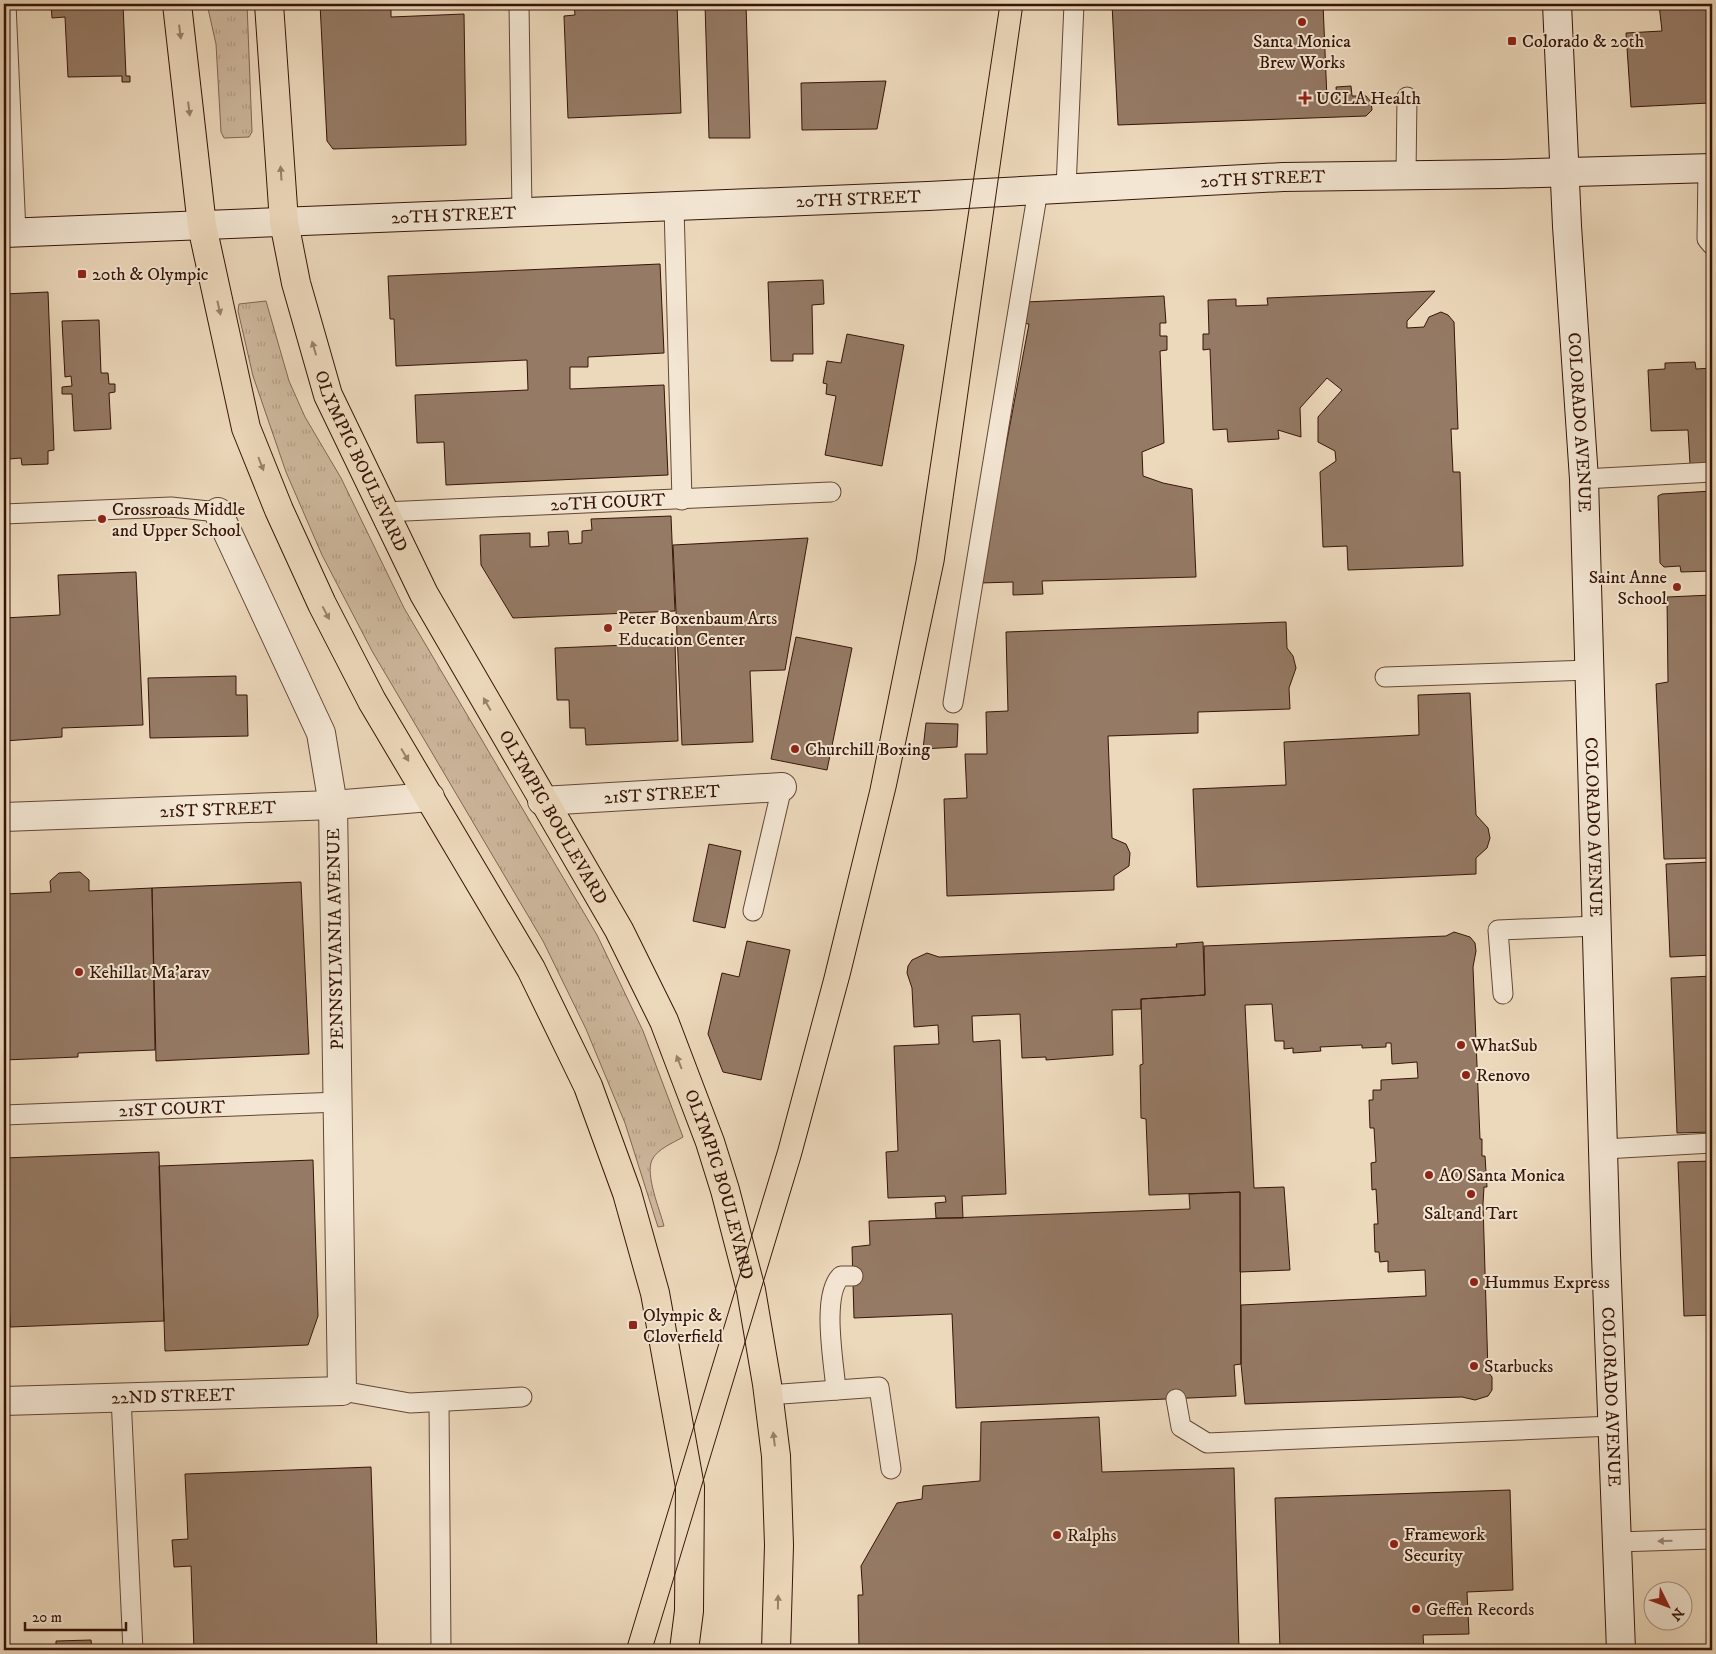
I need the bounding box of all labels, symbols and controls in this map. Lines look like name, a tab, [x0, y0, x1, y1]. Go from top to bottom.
marker: Santa Monica Brew Works	[1296, 16, 1308, 28]
one-way arrow	[176, 24, 184, 40]
place label: Santa Monica Brew Works	[1253, 31, 1351, 74]
place label: Colorado & 20th	[1522, 31, 1645, 53]
marker: Colorado & 20th	[1506, 35, 1518, 47]
place label: UCLA Health	[1316, 88, 1421, 110]
marker: UCLA Health	[1298, 91, 1312, 105]
one-way arrow	[185, 101, 193, 117]
one-way arrow	[276, 165, 284, 181]
street label: 20TH STREET	[1200, 166, 1326, 193]
street label: 20TH STREET	[795, 186, 922, 213]
street label: 20TH STREET	[391, 202, 517, 229]
place label: 20th & Olympic	[92, 264, 209, 286]
marker: 20th & Olympic	[76, 268, 88, 280]
one-way arrow	[215, 300, 223, 315]
street label: COLORADO AVENUE	[1562, 332, 1595, 513]
one-way arrow	[310, 340, 318, 355]
street label: OLYMPIC BOULEVARD	[310, 368, 412, 556]
one-way arrow	[257, 457, 265, 472]
street label: 20TH COURT	[550, 489, 666, 517]
place label: Crossroads Middle and Upper School	[112, 499, 245, 542]
marker: Crossroads Middle and Upper School	[96, 513, 108, 525]
place label: Saint Anne School	[1589, 567, 1668, 610]
marker: Saint Anne School	[1671, 581, 1683, 593]
one-way arrow	[322, 606, 331, 620]
place label: Peter Boxenbaum Arts Education Center	[618, 608, 777, 651]
marker: Peter Boxenbaum Arts Education Center	[602, 622, 614, 634]
one-way arrow	[483, 696, 491, 711]
street label: OLYMPIC BOULEVARD	[493, 727, 612, 909]
street label: COLORADO AVENUE	[1579, 737, 1606, 918]
place label: Churchill Boxing	[805, 739, 930, 761]
marker: Churchill Boxing	[789, 743, 801, 755]
one-way arrow	[400, 749, 409, 762]
street label: 21ST STREET	[603, 781, 721, 809]
street label: 21ST STREET	[159, 797, 277, 823]
street label: PENNSYLVANIA AVENUE	[323, 828, 349, 1050]
place label: Kehillat Ma’arav	[89, 962, 209, 984]
marker: Kehillat Ma’arav	[73, 966, 85, 978]
place label: WhatSub	[1470, 1035, 1537, 1057]
marker: WhatSub	[1455, 1039, 1467, 1051]
one-way arrow	[675, 1055, 683, 1069]
place label: Renovo	[1476, 1065, 1530, 1087]
marker: Renovo	[1460, 1069, 1472, 1081]
street label: OLYMPIC BOULEVARD	[679, 1087, 758, 1282]
street label: 21ST COURT	[118, 1096, 226, 1123]
place label: AO Santa Monica	[1439, 1165, 1565, 1187]
marker: AO Santa Monica	[1423, 1169, 1435, 1181]
marker: Salt and Tart	[1465, 1188, 1477, 1200]
place label: Salt and Tart	[1424, 1203, 1518, 1225]
place label: Hummus Express	[1484, 1272, 1610, 1294]
marker: Hummus Express	[1468, 1276, 1480, 1288]
place label: Olympic & Cloverfield	[643, 1305, 723, 1348]
street label: COLORADO AVENUE	[1596, 1306, 1625, 1488]
marker: Olympic & Cloverfield	[627, 1319, 639, 1331]
place label: Starbucks	[1484, 1356, 1553, 1378]
marker: Starbucks	[1468, 1360, 1480, 1372]
street label: 22ND STREET	[111, 1384, 236, 1410]
one-way arrow	[770, 1431, 778, 1447]
place label: Framework Security	[1404, 1524, 1485, 1567]
place label: Ralphs	[1067, 1525, 1116, 1547]
marker: Ralphs	[1051, 1529, 1063, 1541]
one-way arrow	[1657, 1537, 1673, 1545]
marker: Framework Security	[1388, 1538, 1400, 1550]
north arrow	[1644, 1582, 1694, 1632]
one-way arrow	[774, 1593, 782, 1609]
scale bar	[25, 1599, 126, 1631]
place label: Geffen Records	[1426, 1599, 1534, 1621]
marker: Geffen Records	[1410, 1603, 1422, 1615]
text: N	[1666, 1604, 1687, 1625]
text: 20 m	[32, 1608, 62, 1627]

